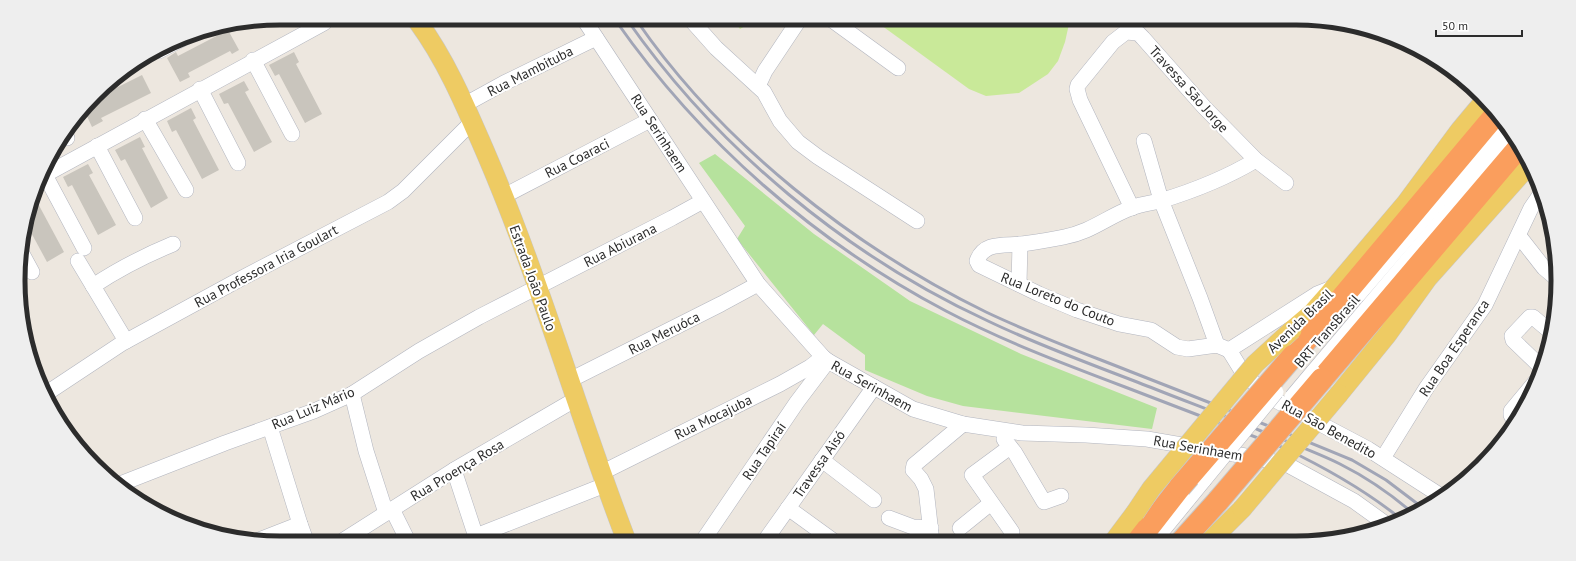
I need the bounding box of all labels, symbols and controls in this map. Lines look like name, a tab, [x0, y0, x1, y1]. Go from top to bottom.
scale bar	[1436, 12, 1522, 38]
text: 50 m	[1442, 18, 1468, 33]
street label: Rua Mambituba	[484, 42, 576, 100]
street label: Travessa Sāo Jorge	[1145, 42, 1233, 136]
street label: Rua Serinhaem	[627, 90, 691, 176]
street label: Rua Coaraci	[542, 134, 612, 182]
street label: Rua Abiurana	[581, 219, 659, 271]
street label: Rua Professora Iria Goulart	[191, 220, 341, 311]
street label: Estrada João Paulo	[506, 223, 560, 333]
street label: Rua Loreto do Couto	[998, 268, 1118, 330]
street label: Avenida Brasil	[1263, 285, 1337, 357]
street label: BRT TransBrasil	[1290, 291, 1364, 371]
street label: Rua Boa Esperanca	[1415, 296, 1493, 400]
street label: Rua Meruóca	[625, 307, 703, 359]
street label: Rua Serinhaem	[828, 356, 916, 416]
street label: Rua Luiz Mário	[269, 382, 357, 434]
street label: Rua Mocajuba	[671, 390, 755, 444]
street label: Rua Sāo Benedito	[1279, 396, 1379, 462]
street label: Rua Tapiraí	[738, 418, 790, 483]
street label: Travessa Aisó	[789, 426, 849, 502]
street label: Rua Serinhaem	[1152, 431, 1244, 465]
street label: Rua Proença Rosa	[407, 435, 507, 505]

